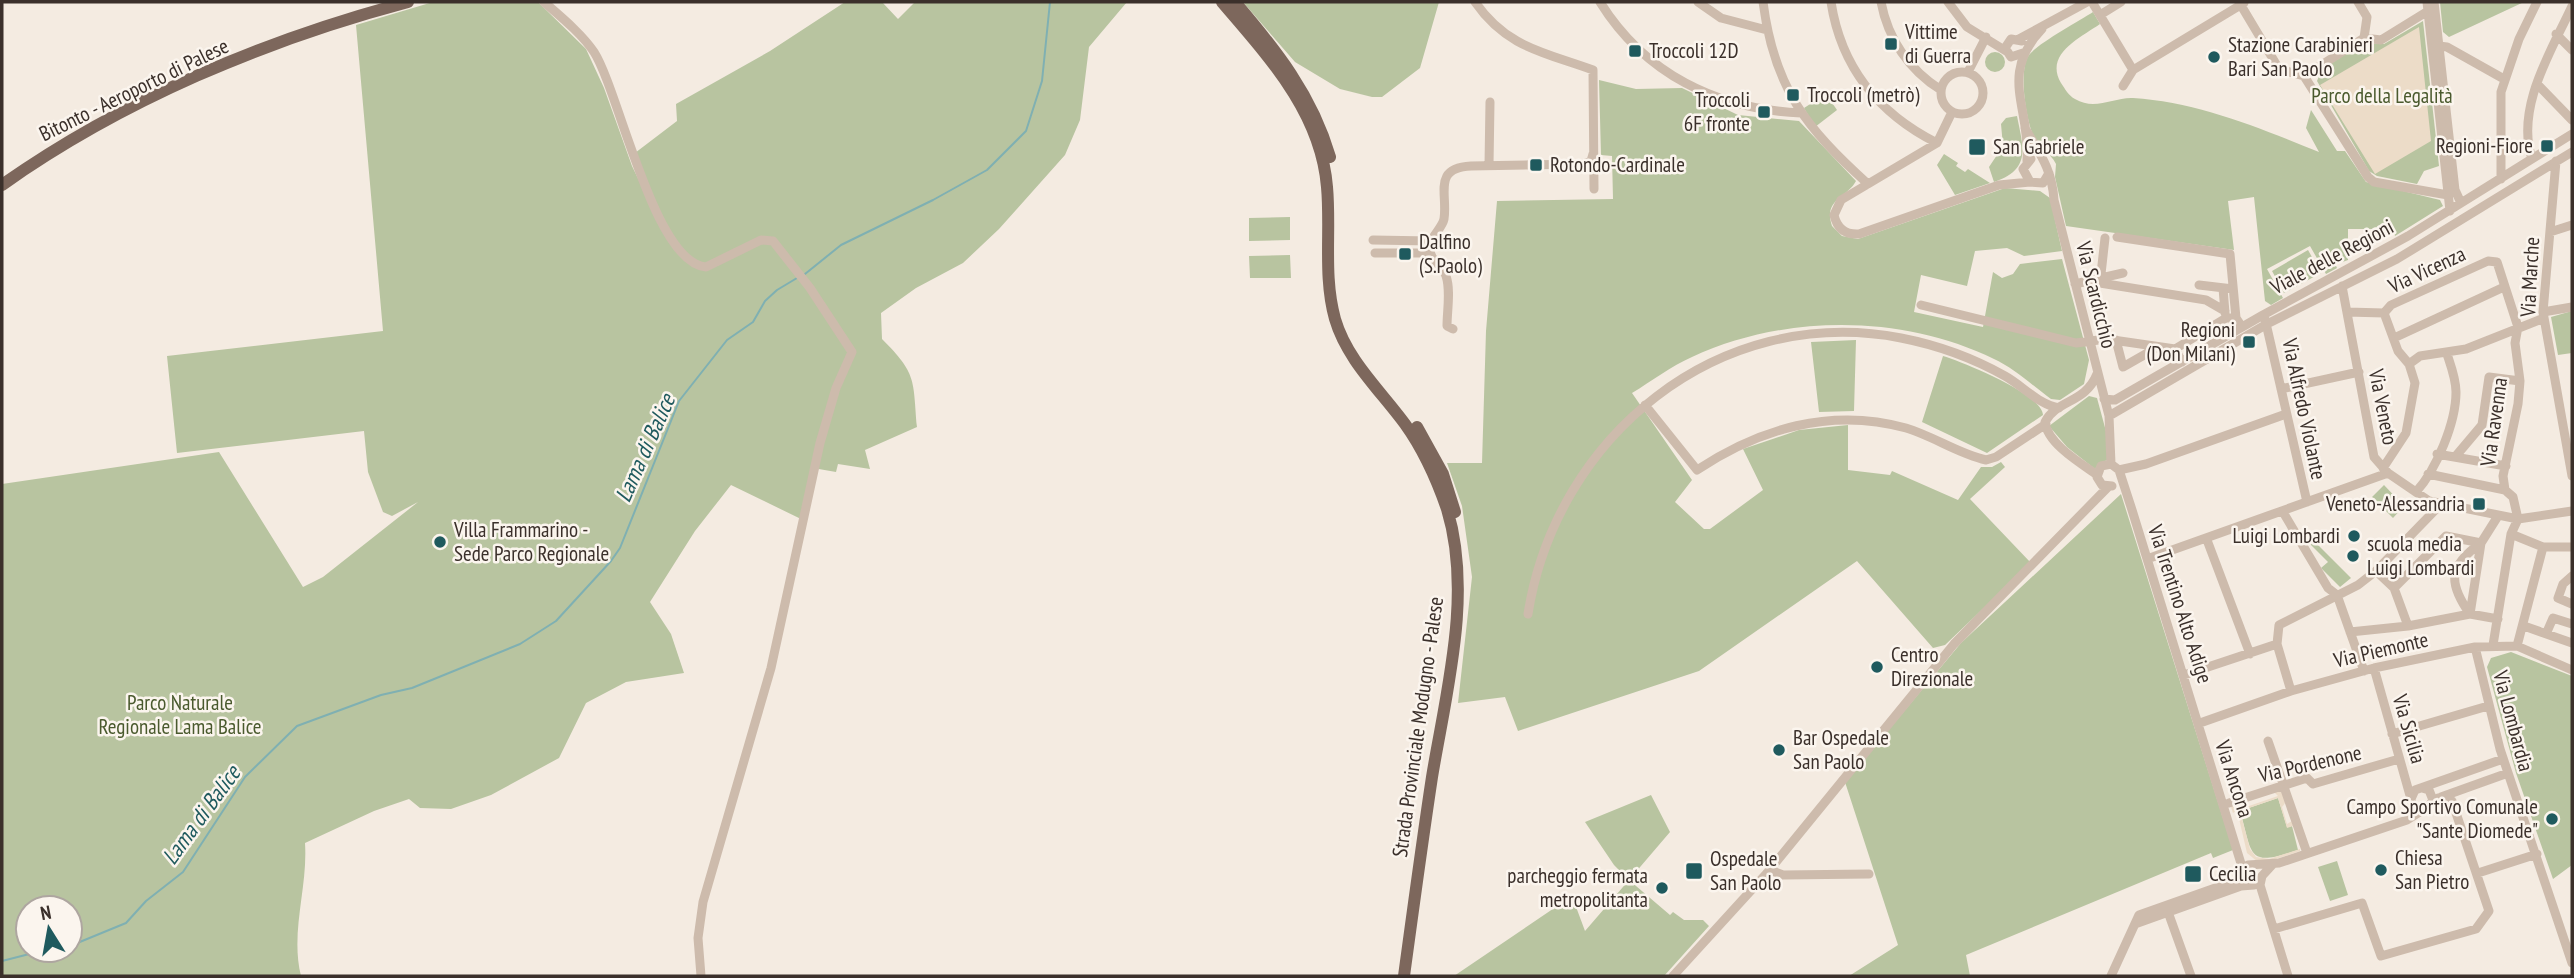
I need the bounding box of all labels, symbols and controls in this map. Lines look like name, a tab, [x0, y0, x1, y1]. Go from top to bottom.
place label: Vittime di Guerra	[1904, 18, 1971, 69]
place label: Stazione Carabinieri Bari San Paolo	[2228, 31, 2373, 82]
street label: Bitonto - Aeroporto di Palese	[35, 32, 233, 147]
marker: Vittime di Guerra	[1883, 36, 1899, 52]
place label: Troccoli 12D	[1649, 37, 1739, 64]
marker: Troccoli 12D	[1627, 43, 1643, 59]
marker: Stazione Carabinieri Bari San Paolo	[2206, 49, 2222, 65]
place label: Troccoli (metrò)	[1807, 81, 1919, 108]
park label: Parco della Legalità	[2311, 82, 2453, 109]
place label: Troccoli 6F fronte	[1684, 86, 1750, 137]
marker: Troccoli (metrò)	[1785, 87, 1801, 103]
marker: Troccoli 6F fronte	[1756, 104, 1772, 120]
place label: Regioni-Fiore	[2436, 132, 2533, 159]
place label: San Gabriele	[1993, 133, 2084, 160]
marker: San Gabriele	[1967, 137, 1987, 157]
marker: Regioni-Fiore	[2539, 138, 2555, 154]
place label: Rotondo-Cardinale	[1550, 151, 1685, 178]
marker: Rotondo-Cardinale	[1528, 157, 1544, 173]
street label: Viale delle Regioni	[2265, 213, 2398, 301]
place label: Dalfino (S.Paolo)	[1419, 228, 1482, 279]
street label: Via Marche	[2514, 236, 2545, 319]
street label: Via Scardicchio	[2070, 238, 2123, 351]
street label: Via Vicenza	[2383, 240, 2470, 300]
marker: Dalfino (S.Paolo)	[1397, 246, 1413, 262]
place label: Regioni (Don Milani)	[2146, 316, 2235, 367]
marker: Regioni (Don Milani)	[2241, 334, 2257, 350]
street label: Via Alfredo Violante	[2276, 335, 2333, 482]
street label: Via Veneto	[2363, 366, 2404, 447]
street label: Via Ravenna	[2474, 376, 2513, 469]
water label: Lama di Balice	[608, 388, 682, 506]
place label: Veneto-Alessandria	[2325, 490, 2465, 517]
marker: Veneto-Alessandria	[2471, 496, 2487, 512]
place label: Villa Frammarino - Sede Parco Regionale	[453, 516, 609, 567]
street label: Via Trentino Alto Adige	[2142, 520, 2219, 687]
place label: Luigi Lombardi	[2232, 522, 2340, 549]
marker: Luigi Lombardi	[2346, 528, 2362, 544]
place label: scuola media Luigi Lombardi	[2367, 530, 2475, 581]
marker: Villa Frammarino - Sede Parco Regionale	[432, 534, 448, 550]
marker: scuola media Luigi Lombardi	[2345, 548, 2361, 564]
street label: Strada Provinciale Modugno - Palese	[1386, 595, 1449, 859]
street label: Via Piemonte	[2330, 626, 2431, 674]
place label: Centro Direzionale	[1891, 641, 1973, 692]
marker: Centro Direzionale	[1869, 659, 1885, 675]
street label: Via Lombardia	[2487, 667, 2540, 774]
park label: Parco Naturale Regionale Lama Balice	[99, 689, 261, 740]
street label: Via Sicilia	[2387, 690, 2432, 766]
place label: Bar Ospedale San Paolo	[1793, 724, 1889, 775]
street label: Via Ancona	[2209, 736, 2260, 821]
street label: Via Pordenone	[2255, 739, 2364, 789]
marker: Bar Ospedale San Paolo	[1771, 742, 1787, 758]
water label: Lama di Balice	[155, 758, 247, 870]
place label: Campo Sportivo Comunale "Sante Diomede"	[2346, 793, 2538, 844]
marker: Campo Sportivo Comunale "Sante Diomede"	[2544, 811, 2560, 827]
place label: Chiesa San Pietro	[2395, 844, 2469, 895]
place label: Ospedale San Paolo	[1710, 845, 1781, 896]
place label: Cecilia	[2209, 860, 2256, 887]
marker: Ospedale San Paolo	[1684, 861, 1704, 881]
place label: parcheggio fermata metropolitanta	[1507, 862, 1648, 913]
marker: Chiesa San Pietro	[2373, 862, 2389, 878]
marker: Cecilia	[2183, 864, 2203, 884]
marker: parcheggio fermata metropolitanta	[1654, 880, 1670, 896]
north arrow	[14, 894, 84, 964]
text: N	[38, 900, 53, 925]

